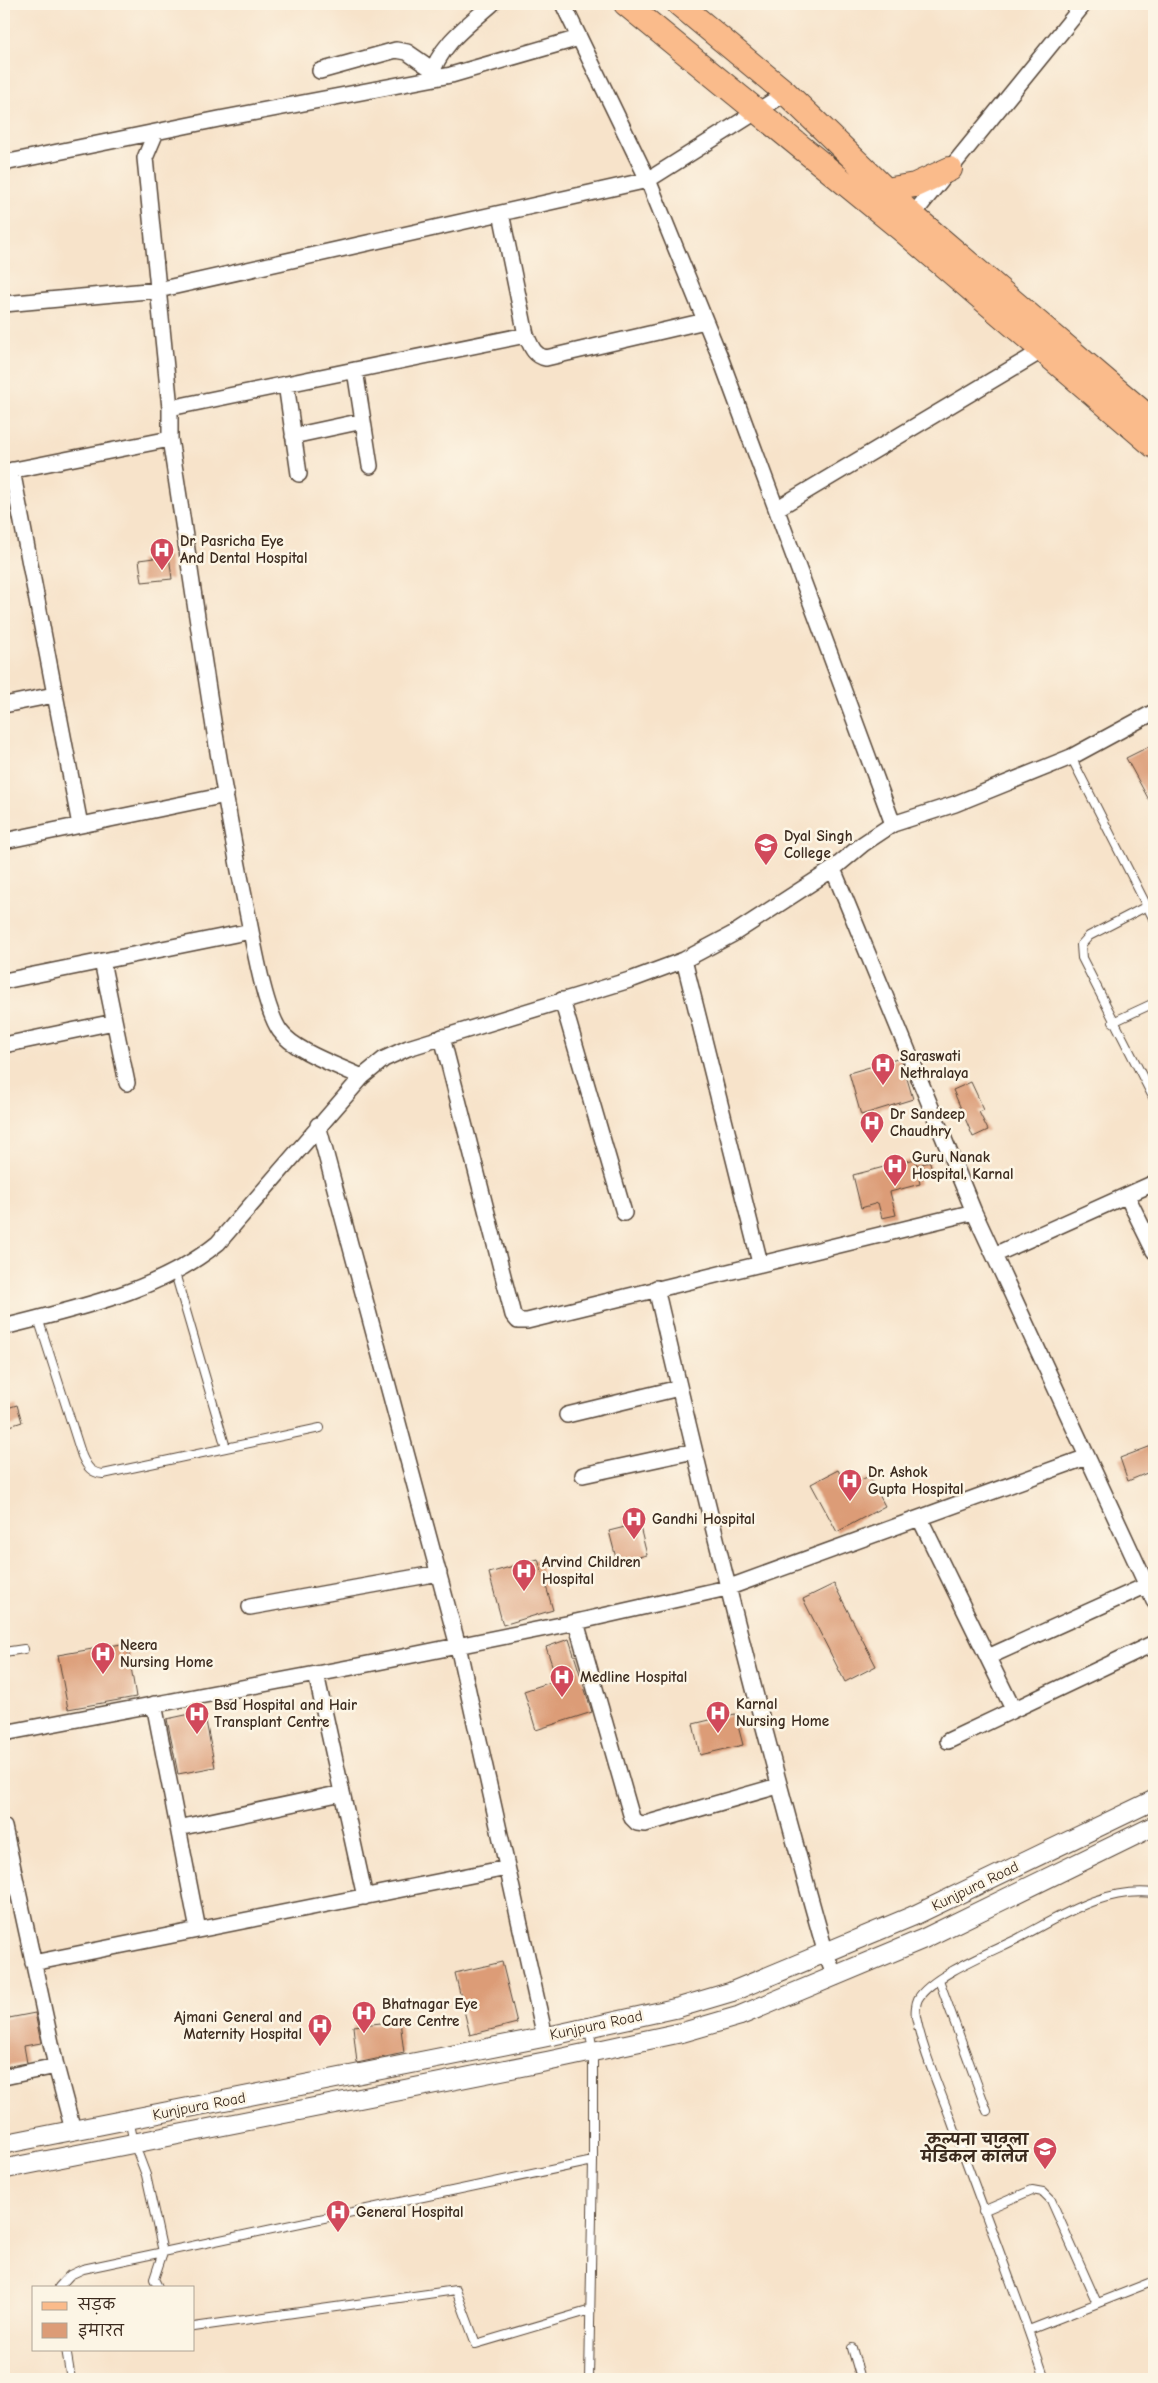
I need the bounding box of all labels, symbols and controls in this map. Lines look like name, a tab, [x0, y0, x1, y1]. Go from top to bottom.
place label: Dr Pasricha Eye And Dental Hospital	[180, 532, 308, 567]
hospital icon: Dr Pasricha Eye And Dental Hospital	[149, 537, 175, 571]
place label: Dyal Singh College	[784, 827, 853, 862]
school or university icon: Dyal Singh College	[753, 832, 779, 866]
place label: Saraswati Nethralaya	[900, 1047, 969, 1082]
hospital icon: Saraswati Nethralaya	[870, 1052, 896, 1086]
place label: Dr Sandeep Chaudhry	[890, 1105, 965, 1140]
hospital icon: Dr Sandeep Chaudhry	[859, 1110, 885, 1144]
place label: Guru Nanak Hospital, Karnal	[912, 1148, 1014, 1183]
hospital icon: Guru Nanak Hospital, Karnal	[882, 1153, 908, 1187]
place label: Dr. Ashok Gupta Hospital	[868, 1463, 964, 1498]
hospital icon: Dr. Ashok Gupta Hospital	[837, 1468, 863, 1502]
hospital icon: Gandhi Hospital	[621, 1506, 647, 1540]
place label: Gandhi Hospital	[652, 1510, 755, 1528]
place label: Arvind Children Hospital	[542, 1553, 641, 1588]
hospital icon: Arvind Children Hospital	[511, 1558, 537, 1592]
place label: Neera Nursing Home	[120, 1636, 213, 1671]
hospital icon: Neera Nursing Home	[90, 1641, 116, 1675]
hospital icon: Medline Hospital	[549, 1664, 575, 1698]
place label: Medline Hospital	[580, 1668, 687, 1686]
place label: Karnal Nursing Home	[736, 1695, 829, 1730]
place label: Bsd Hospital and Hair Transplant Centre	[214, 1696, 357, 1731]
hospital icon: Karnal Nursing Home	[705, 1700, 731, 1734]
hospital icon: Bsd Hospital and Hair Transplant Centre	[184, 1701, 210, 1735]
street label: Kunjpura Road	[929, 1857, 1021, 1915]
place label: Bhatnagar Eye Care Centre	[382, 1995, 478, 2030]
hospital icon: Bhatnagar Eye Care Centre	[351, 2000, 377, 2034]
street label: Kunjpura Road	[548, 2006, 644, 2044]
place label: Ajmani General and Maternity Hospital	[174, 2008, 302, 2043]
hospital icon: Ajmani General and Maternity Hospital	[307, 2013, 333, 2047]
street label: Kunjpura Road	[151, 2088, 247, 2124]
place label: कल्पना चावला मेडिकल कॉलेज	[919, 2131, 1030, 2166]
school or university icon: कल्पना चावला मेडिकल कॉलेज	[1032, 2136, 1058, 2170]
hospital icon: General Hospital	[325, 2199, 351, 2233]
place label: General Hospital	[356, 2203, 464, 2221]
legend	[32, 2286, 195, 2350]
text: सड़क	[77, 2296, 116, 2315]
text: इमारत	[78, 2322, 125, 2340]

